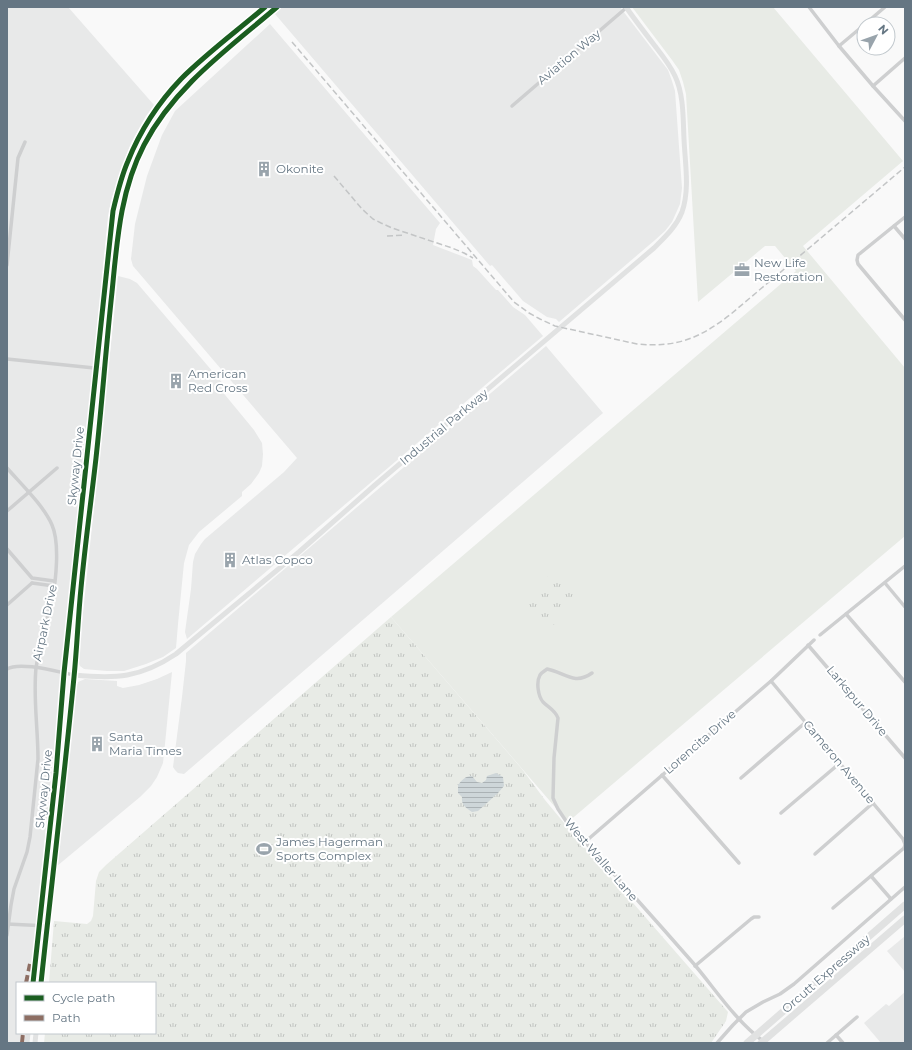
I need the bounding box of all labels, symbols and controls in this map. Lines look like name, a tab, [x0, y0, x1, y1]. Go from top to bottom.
north arrow	[856, 16, 896, 56]
text: N	[875, 21, 892, 37]
street label: Aviation Way	[534, 25, 604, 87]
building icon: Okonite	[255, 160, 273, 178]
place label: Okonite	[276, 161, 324, 176]
place label: New Life Restoration	[754, 255, 823, 284]
office icon: New Life Restoration	[733, 261, 751, 279]
place label: American Red Cross	[188, 366, 248, 395]
building icon: American Red Cross	[167, 372, 185, 390]
street label: Industrial Parkway	[396, 385, 491, 468]
street label: Skyway Drive	[64, 426, 87, 506]
building icon: Atlas Copco	[221, 551, 239, 569]
place label: Atlas Copco	[242, 552, 313, 567]
street label: Airpark Drive	[29, 583, 60, 663]
street label: Larkspur Drive	[824, 662, 891, 739]
street label: Lorencita Drive	[661, 706, 739, 777]
street label: Cameron Avenue	[800, 717, 879, 806]
place label: Santa Maria Times	[109, 729, 182, 758]
building icon: Santa Maria Times	[88, 735, 106, 753]
street label: Skyway Drive	[32, 749, 55, 829]
street label: West Waller Lane	[561, 815, 641, 904]
place label: James Hagerman Sports Complex	[275, 834, 383, 863]
sports icon: James Hagerman Sports Complex	[255, 840, 273, 858]
street label: Orcutt Expressway	[779, 931, 873, 1016]
legend	[16, 982, 156, 1034]
text: Cycle path	[52, 990, 115, 1005]
text: Path	[52, 1010, 81, 1025]

